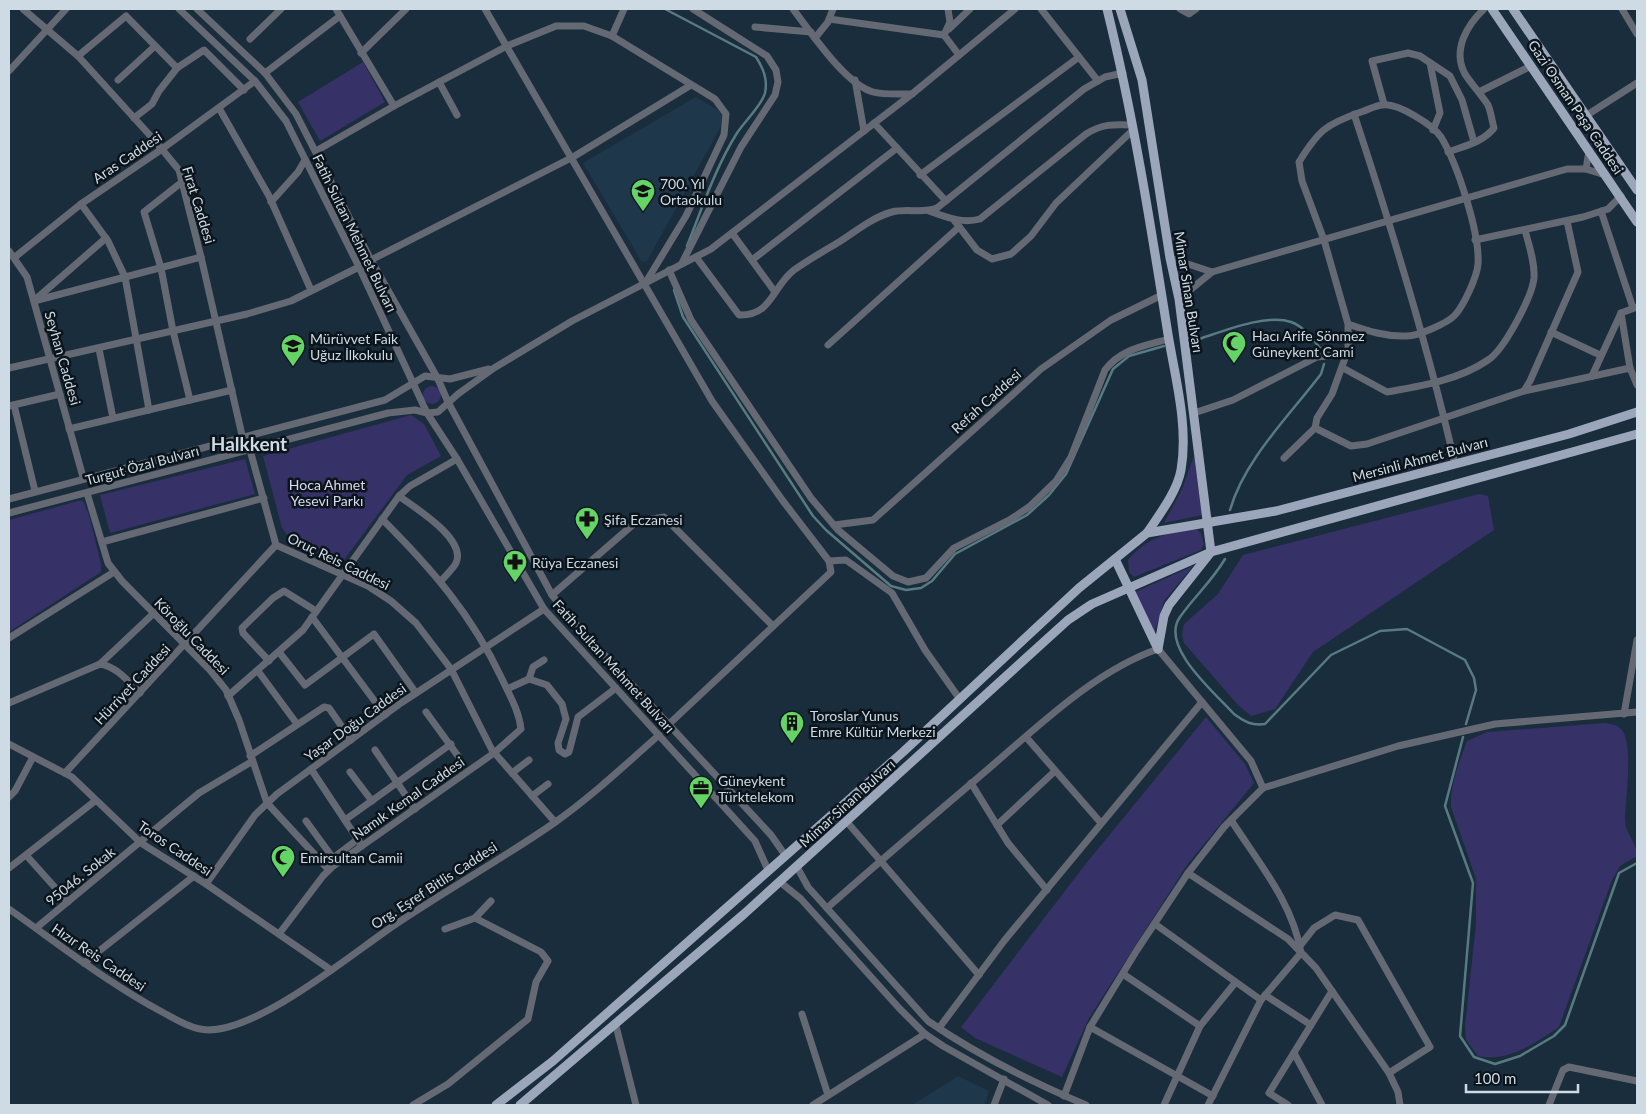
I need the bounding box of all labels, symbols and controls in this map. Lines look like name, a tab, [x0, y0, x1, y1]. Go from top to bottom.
street label: Gazi Osman Paşa Caddesi	[1525, 37, 1627, 177]
street label: Aras Caddesi	[89, 128, 165, 186]
street label: Fatih Sultan Mehmet Bulvarı	[309, 151, 401, 315]
street label: Fırat Caddesi	[179, 164, 219, 246]
place label: 700. Yıl Ortaokulu	[660, 175, 722, 208]
school or university icon: 700. Yıl Ortaokulu	[630, 178, 656, 212]
street label: Mimar Sinan Bulvarı	[1171, 230, 1207, 354]
street label: Seyhan Caddesi	[41, 309, 85, 407]
place label: Hacı Arife Sönmez Güneykent Cami	[1252, 327, 1365, 360]
place label: Mürüvvet Faik Uğuz İlkokulu	[310, 330, 399, 363]
mosque icon: Hacı Arife Sönmez Güneykent Cami	[1221, 330, 1247, 364]
school or university icon: Mürüvvet Faik Uğuz İlkokulu	[280, 333, 306, 367]
street label: Refah Caddesi	[948, 365, 1024, 437]
district label: Halkkent	[211, 432, 287, 455]
street label: Mersinli Ahmet Bulvarı	[1350, 433, 1490, 485]
street label: Turgut Özal Bulvarı	[83, 442, 201, 488]
park label: Hoca Ahmet Yesevi Parkı	[289, 476, 365, 509]
pharmacy icon: Şifa Eczanesi	[574, 506, 600, 540]
place label: Şifa Eczanesi	[604, 511, 683, 528]
street label: Oruç Reis Caddesi	[285, 529, 393, 593]
pharmacy icon: Rüya Eczanesi	[502, 549, 528, 583]
place label: Rüya Eczanesi	[532, 554, 618, 571]
street label: Köroğlu Caddesi	[151, 594, 233, 678]
street label: Fatih Sultan Mehmet Bulvarı	[550, 596, 678, 736]
street label: Hürriyet Caddesi	[90, 640, 174, 728]
street label: Yaşar Doğu Caddesi	[301, 679, 409, 765]
place label: Toroslar Yunus Emre Kültür Merkezi	[810, 707, 936, 740]
building icon: Toroslar Yunus Emre Kültür Merkezi	[779, 710, 805, 744]
street label: Namık Kemal Caddesi	[349, 753, 467, 843]
street label: Mimar Sinan Bulvarı	[796, 756, 898, 850]
place label: Güneykent Türktelekom	[718, 772, 794, 805]
office icon: Güneykent Türktelekom	[688, 775, 714, 809]
street label: Toros Caddesi	[135, 817, 215, 879]
street label: Org. Eşref Bitlis Caddesi	[368, 838, 500, 932]
street label: 95046. Sokak	[42, 842, 119, 909]
mosque icon: Emirsultan Camii	[270, 844, 296, 878]
place label: Emirsultan Camii	[300, 849, 403, 866]
street label: Hızır Reis Caddesi	[49, 919, 149, 995]
scale bar	[1466, 1062, 1578, 1094]
text: 100 m	[1474, 1069, 1516, 1087]

